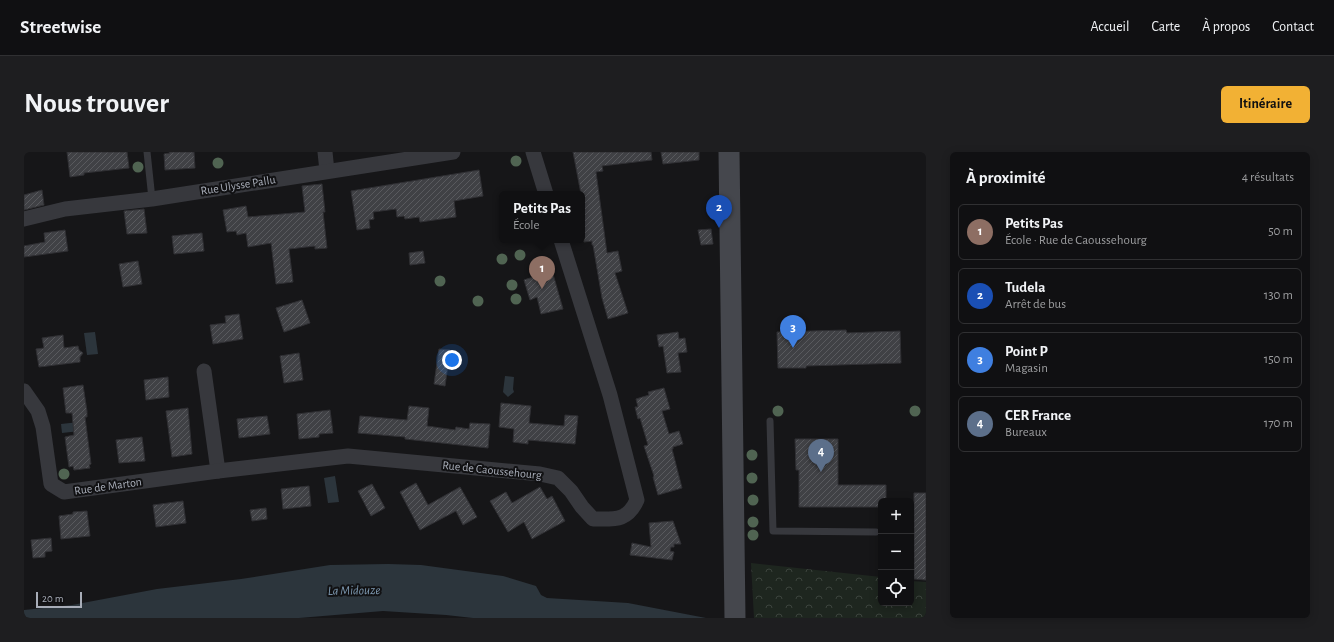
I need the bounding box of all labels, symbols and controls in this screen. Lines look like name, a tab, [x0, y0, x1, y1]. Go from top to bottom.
text: Streetwise	[20, 18, 101, 37]
text: Accueil	[1090, 20, 1129, 34]
text: Carte	[1151, 20, 1180, 34]
text: À propos	[1202, 20, 1250, 34]
text: Contact	[1272, 20, 1314, 34]
button: Itinéraire	[1221, 86, 1310, 123]
text: Nous trouver	[24, 90, 169, 118]
text: À proximité	[966, 169, 1046, 186]
text: 4 résultats	[1242, 171, 1294, 184]
street label: Rue Ulysse Pallu	[200, 173, 276, 198]
popup	[499, 191, 585, 243]
pin: 2	[706, 195, 732, 228]
text: Petits Pas	[513, 201, 571, 216]
text: Petits Pas	[1005, 216, 1063, 231]
text: École	[513, 219, 540, 232]
text: 1	[978, 225, 982, 238]
text: 50 m	[1268, 225, 1293, 238]
text: École · Rue de Caoussehourg	[1005, 234, 1147, 247]
pin: 1	[529, 256, 555, 289]
text: Tudela	[1005, 280, 1045, 295]
text: 2	[977, 289, 983, 302]
text: 130 m	[1264, 289, 1293, 302]
text: Arrêt de bus	[1005, 298, 1066, 311]
pin: 3	[780, 315, 806, 348]
text: Point P	[1005, 344, 1048, 359]
your location	[442, 350, 462, 370]
text: 3	[977, 353, 983, 366]
text: 150 m	[1264, 353, 1293, 366]
text: Magasin	[1005, 362, 1048, 375]
text: CER France	[1005, 408, 1071, 423]
text: 4	[977, 417, 983, 430]
text: 170 m	[1264, 417, 1293, 430]
text: Bureaux	[1005, 426, 1047, 439]
pin: 4	[808, 439, 834, 472]
street label: Rue de Caoussehourg	[442, 459, 542, 481]
street label: Rue de Marton	[73, 475, 143, 497]
map controls	[878, 498, 914, 606]
button: +	[878, 498, 914, 534]
button: −	[878, 534, 914, 570]
button: locate	[878, 570, 914, 606]
water label: La Midouze	[328, 584, 381, 598]
scale bar	[36, 590, 82, 609]
text: 20 m	[42, 593, 63, 604]

